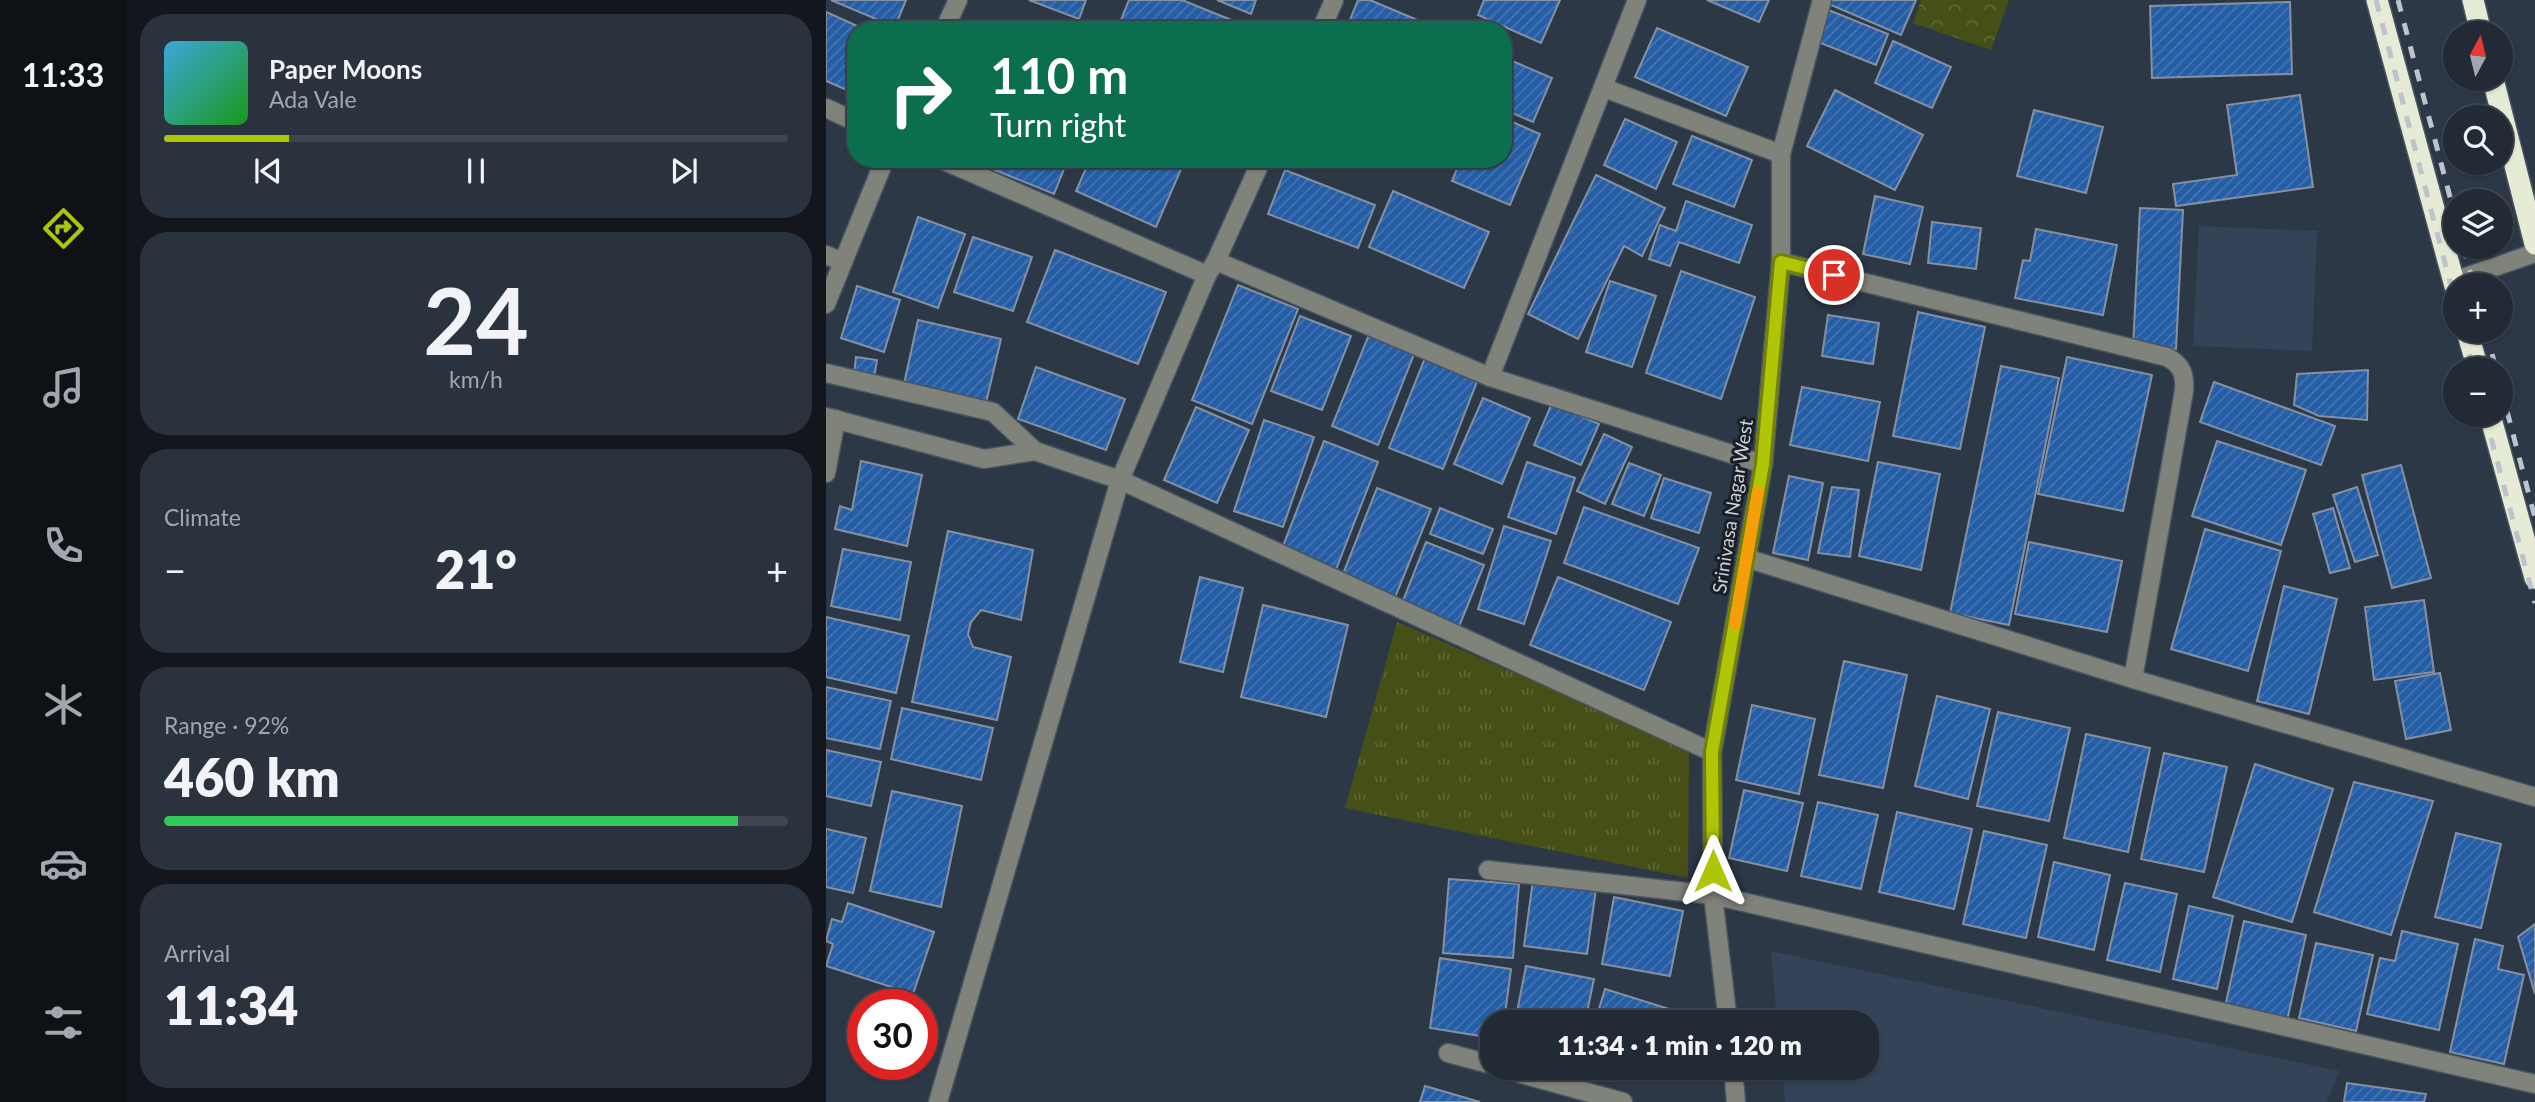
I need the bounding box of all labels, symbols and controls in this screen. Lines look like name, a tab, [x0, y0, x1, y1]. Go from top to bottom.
north arrow	[2443, 21, 2513, 91]
map controls	[2443, 21, 2513, 427]
text: 110 m	[990, 46, 1128, 104]
icon: right	[875, 49, 966, 140]
text: Paper Moons	[269, 53, 422, 85]
text: 11:33	[22, 55, 104, 94]
text: Ada Vale	[269, 85, 357, 113]
text: Turn right	[990, 105, 1126, 144]
button: search	[2443, 105, 2513, 175]
icon: previous	[249, 152, 287, 190]
icon: pause	[457, 152, 495, 190]
icon: next	[665, 152, 703, 190]
button: layers	[2443, 189, 2513, 259]
icon: directions	[39, 204, 88, 253]
pin	[1804, 245, 1864, 305]
icon: arrive	[1815, 256, 1853, 294]
text: 24	[423, 265, 529, 374]
button: +	[2443, 273, 2513, 343]
button: −	[2443, 357, 2513, 427]
icon: music	[39, 363, 88, 412]
text: km/h	[449, 365, 503, 393]
street label: Srinivasa Nagar West	[1707, 417, 1757, 595]
text: Climate	[164, 503, 241, 531]
icon: phone	[39, 521, 88, 570]
text: 21°	[435, 538, 517, 600]
text: −	[164, 547, 186, 593]
text: +	[766, 547, 788, 593]
icon: climate	[39, 680, 88, 729]
text: Range · 92%	[164, 711, 289, 739]
text: 460 km	[164, 746, 340, 808]
position arrow	[1676, 834, 1750, 908]
icon: car	[39, 839, 88, 888]
text: Arrival	[164, 939, 230, 967]
text: 11:34	[164, 974, 298, 1036]
speed limit sign: 30	[847, 989, 938, 1080]
icon: filters	[39, 998, 88, 1047]
text: 11:34 · 1 min · 120 m	[1557, 1029, 1802, 1061]

